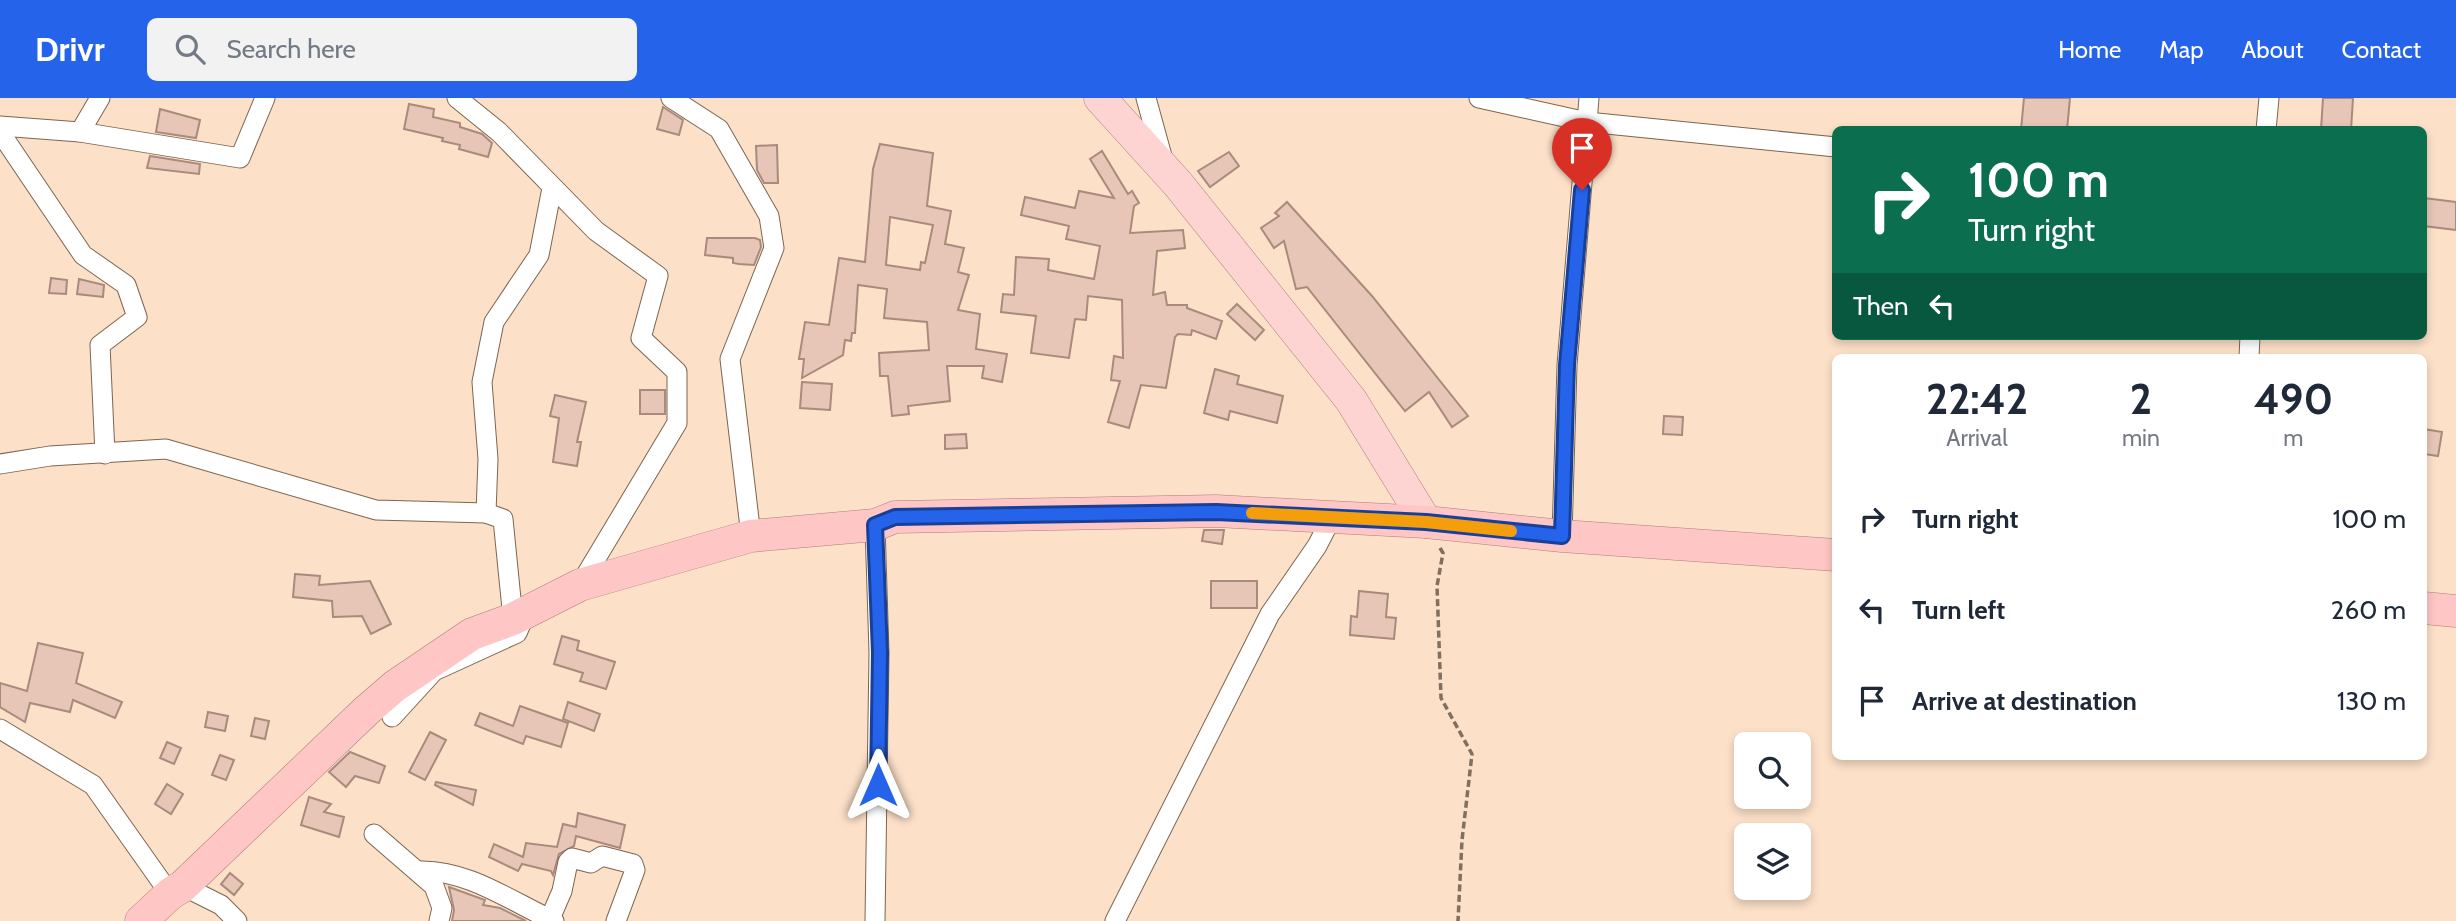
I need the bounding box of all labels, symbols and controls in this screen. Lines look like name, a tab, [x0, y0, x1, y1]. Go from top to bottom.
search box	[147, 18, 637, 81]
text: Drivr	[35, 29, 105, 69]
icon: search	[171, 30, 209, 68]
text: Search here	[227, 33, 356, 65]
text: Home	[2058, 35, 2121, 64]
text: Map	[2159, 35, 2204, 64]
text: About	[2242, 35, 2304, 64]
text: Contact	[2342, 35, 2421, 64]
pin	[1552, 118, 1612, 190]
icon: arrive	[1563, 129, 1601, 167]
text: 100 m	[1968, 150, 2109, 209]
icon: right	[1853, 154, 1944, 245]
text: Turn right	[1968, 210, 2095, 249]
icon: left	[1923, 287, 1961, 325]
text: Then	[1853, 290, 1909, 322]
text: 22:42	[1926, 373, 2028, 425]
text: 2	[2130, 373, 2152, 425]
text: 490	[2254, 373, 2333, 425]
text: Arrival	[1946, 424, 2008, 452]
text: min	[2122, 424, 2160, 452]
text: m	[2283, 424, 2303, 452]
icon: right	[1853, 500, 1891, 538]
text: Turn right	[1912, 503, 2018, 535]
text: 100 m	[2333, 503, 2406, 535]
icon: left	[1853, 591, 1891, 629]
text: Turn left	[1912, 594, 2005, 626]
text: 260 m	[2331, 594, 2406, 626]
icon: arrive	[1853, 682, 1891, 720]
text: Arrive at destination	[1912, 685, 2137, 717]
text: 130 m	[2337, 685, 2406, 717]
map controls	[1734, 732, 1811, 900]
button: search	[1734, 732, 1811, 809]
position arrow	[841, 748, 915, 822]
button: layers	[1734, 823, 1811, 900]

